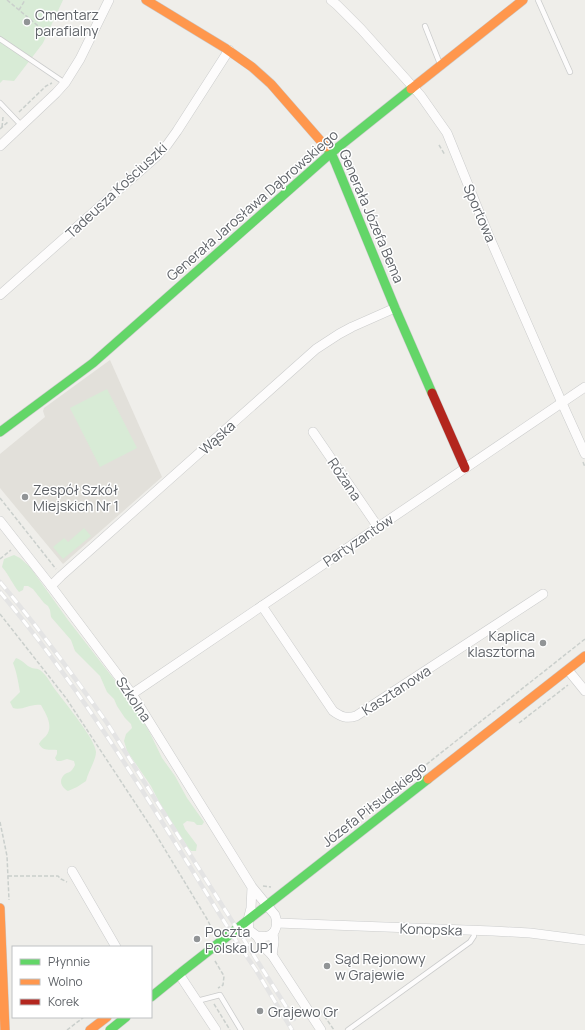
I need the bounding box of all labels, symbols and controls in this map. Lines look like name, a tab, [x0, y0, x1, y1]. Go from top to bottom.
place label: Cmentarz parafialny	[35, 5, 99, 40]
marker: Cmentarz parafialny	[22, 17, 32, 27]
street label: Generała Jarosława Dąbrowskiego	[162, 125, 342, 285]
street label: Tadeusza Kościuszki	[61, 138, 171, 242]
street label: Generała Józefa Bema	[335, 146, 409, 286]
street label: Sportowa	[459, 181, 501, 245]
street label: Wąska	[195, 416, 239, 458]
street label: Różana	[324, 454, 366, 504]
place label: Zespół Szkół Miejskich Nr 1	[33, 480, 119, 515]
marker: Zespół Szkół Miejskich Nr 1	[20, 492, 30, 502]
street label: Partyzantów	[319, 509, 397, 570]
place label: Kaplica klasztorna	[467, 626, 535, 661]
marker: Kaplica klasztorna	[538, 638, 548, 648]
street label: Kasztanowa	[358, 661, 434, 719]
street label: Szkolna	[112, 673, 156, 725]
street label: Józefa Piłsudskiego	[318, 757, 430, 851]
street label: Konopska	[399, 918, 463, 940]
place label: Poczta Polska UP1	[205, 922, 274, 957]
marker: Poczta Polska UP1	[192, 934, 202, 944]
legend	[12, 946, 152, 1018]
place label: Sąd Rejonowy w Grajewie	[335, 949, 426, 984]
text: Płynnie	[48, 953, 90, 970]
marker: Sąd Rejonowy w Grajewie	[322, 961, 332, 971]
text: Wolno	[48, 973, 83, 990]
text: Korek	[48, 993, 80, 1010]
place label: Grajewo Gr	[268, 1002, 338, 1021]
marker: Grajewo Gr	[255, 1006, 265, 1016]

